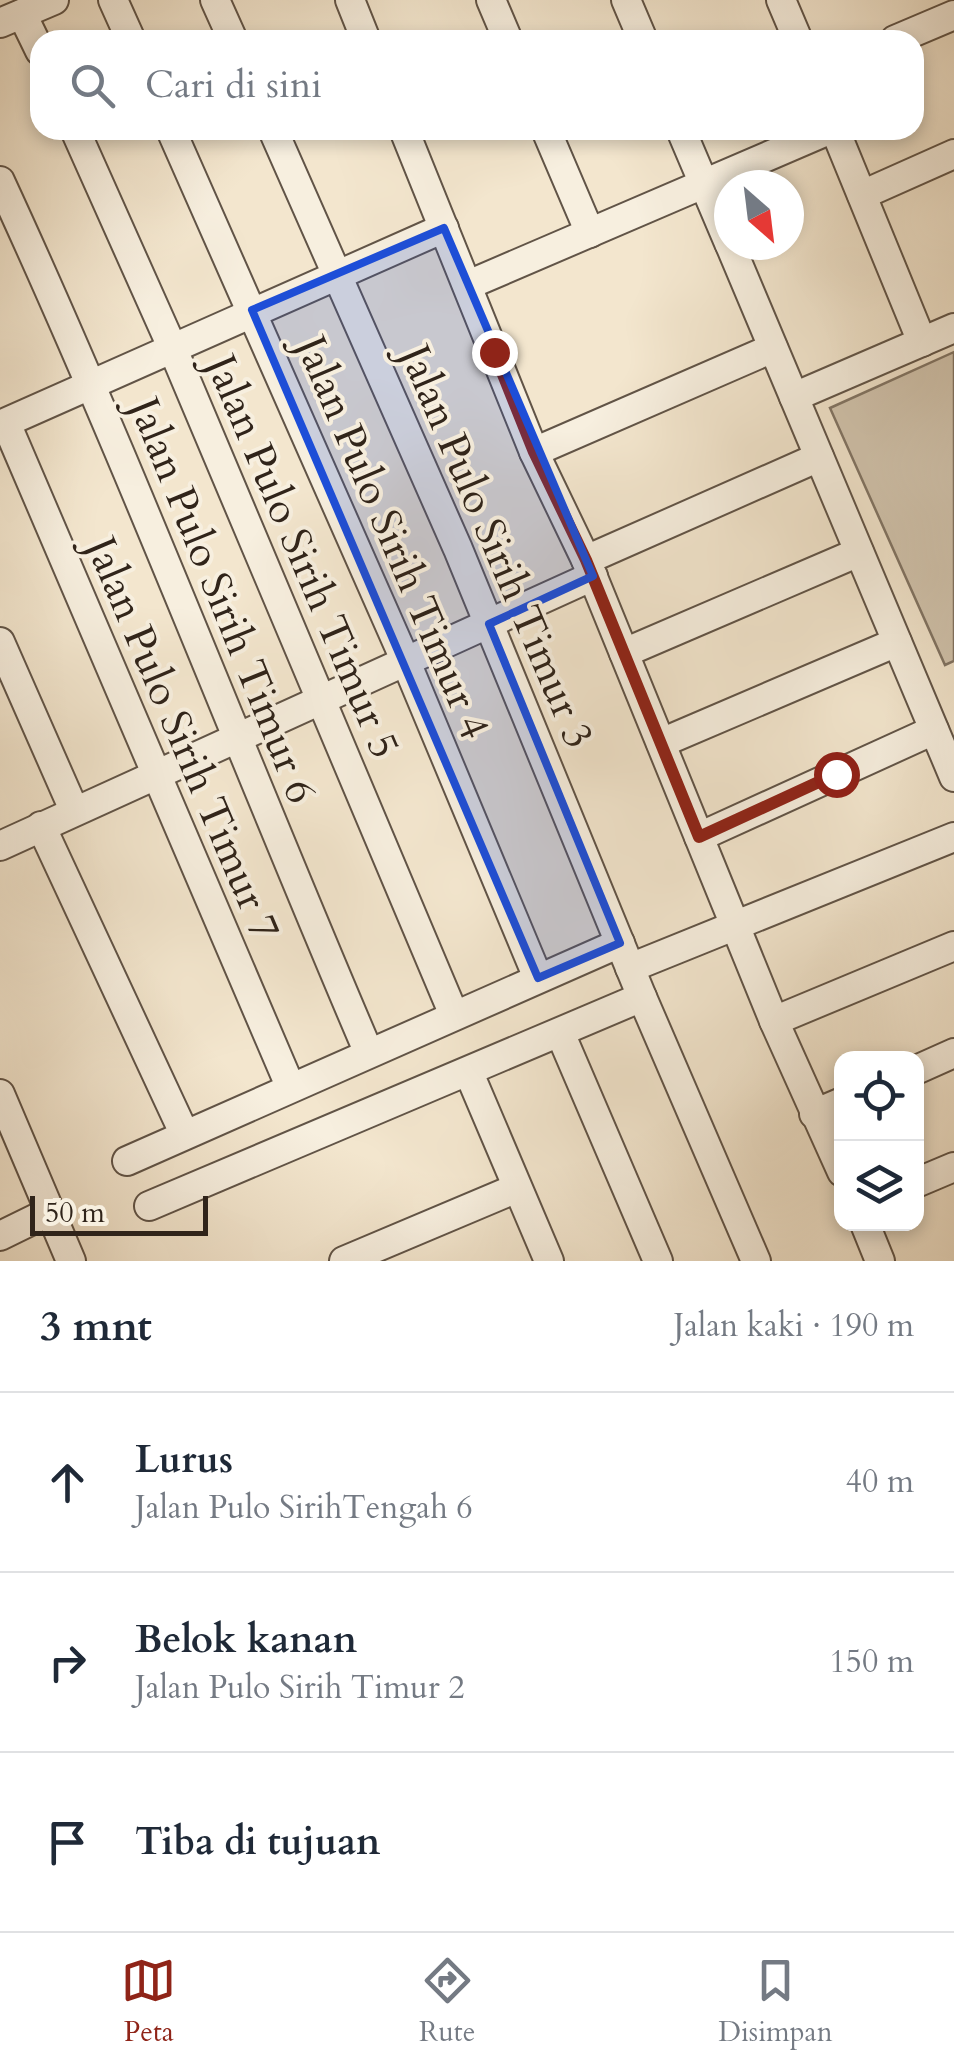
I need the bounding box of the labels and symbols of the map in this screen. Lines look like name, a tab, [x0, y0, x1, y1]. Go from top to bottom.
north arrow	[714, 170, 804, 260]
street label: Jalan Pulo Sirih Timur 4	[280, 322, 503, 748]
route end	[472, 330, 518, 376]
street label: Jalan Pulo Sirih Timur 3	[384, 331, 607, 757]
street label: Jalan Pulo Sirih Timur 5	[190, 341, 413, 767]
street label: Jalan Pulo Sirih Timur 6	[113, 384, 330, 812]
street label: Jalan Pulo Sirih Timur 7	[70, 523, 293, 949]
route start	[814, 752, 860, 798]
scale bar	[30, 1191, 208, 1236]

